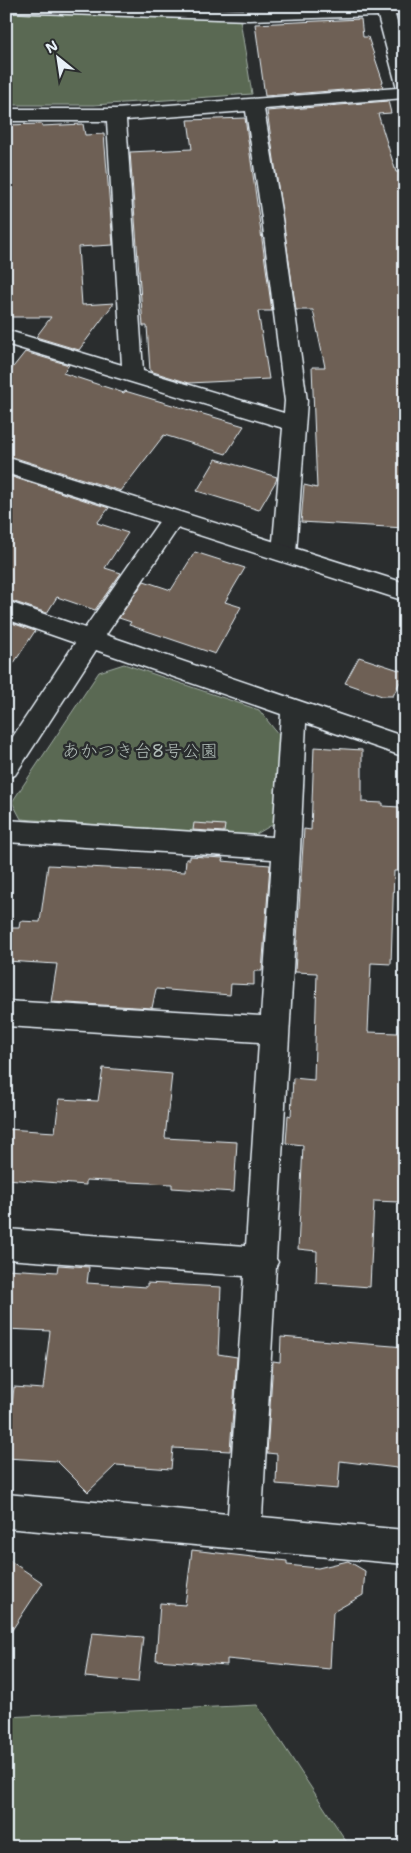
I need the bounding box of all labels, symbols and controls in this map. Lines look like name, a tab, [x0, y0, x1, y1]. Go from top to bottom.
north arrow	[32, 32, 82, 82]
text: N	[42, 36, 61, 57]
park label: あかつき台8号公園	[62, 739, 218, 763]

